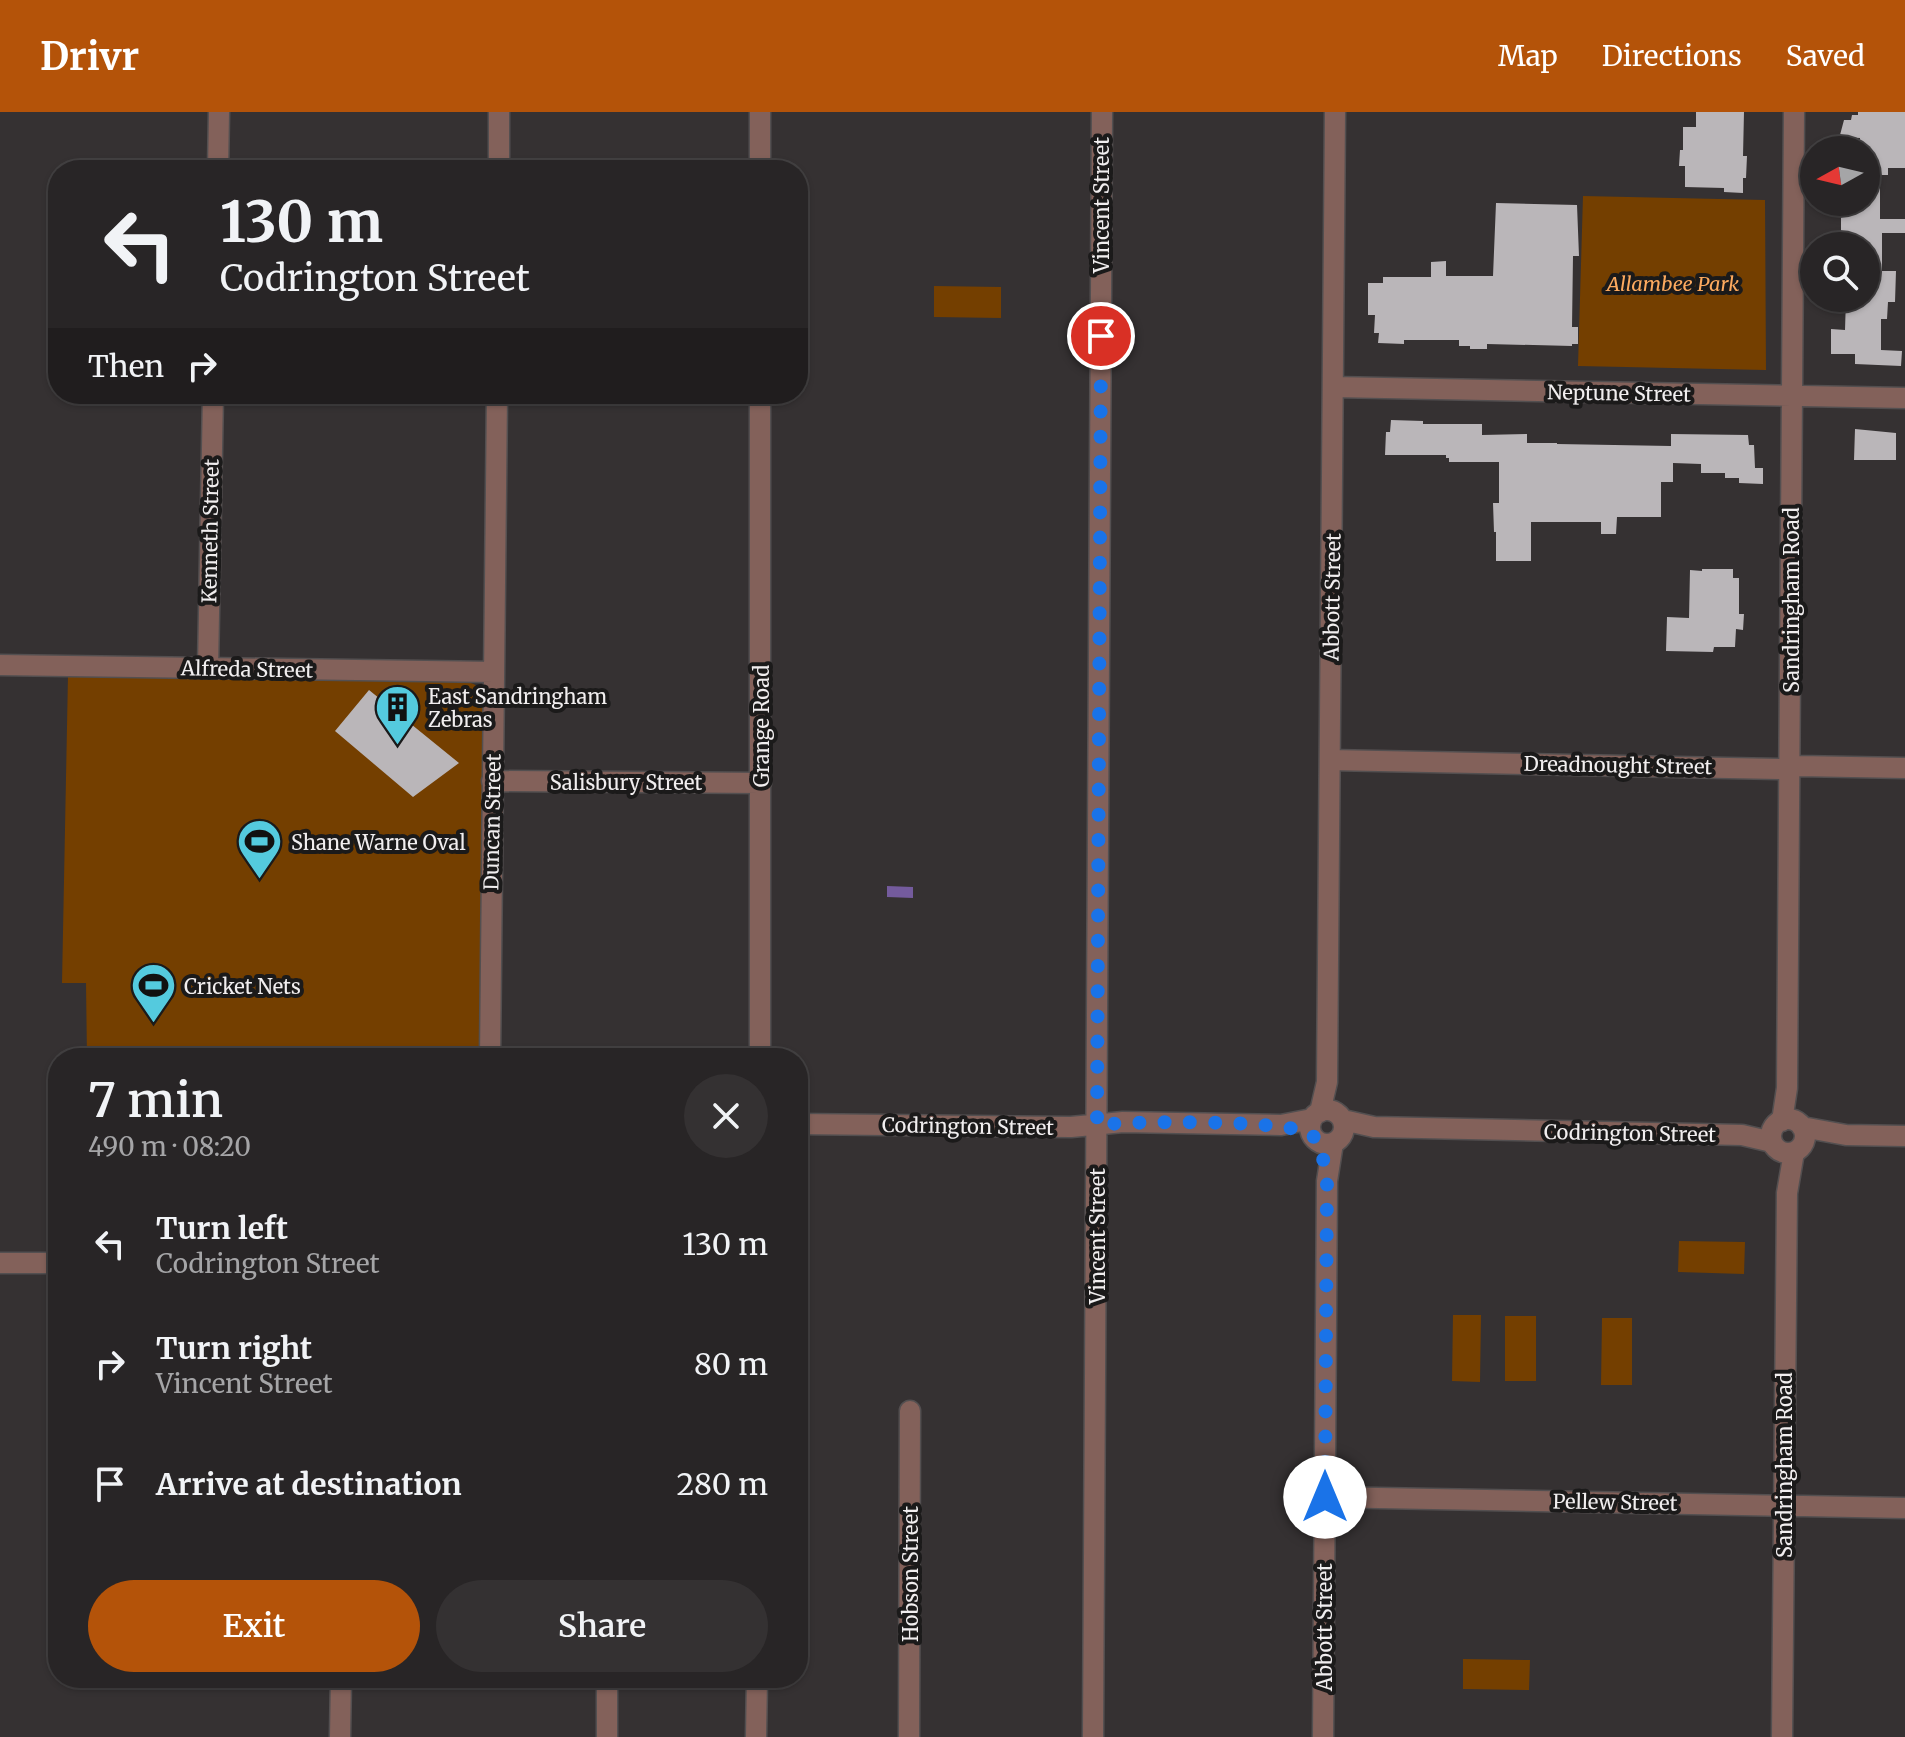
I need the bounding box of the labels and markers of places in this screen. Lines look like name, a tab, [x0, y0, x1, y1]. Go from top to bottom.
pin	[1067, 302, 1135, 370]
building icon: East Sandringham Zebras	[373, 684, 421, 747]
place label: East Sandringham Zebras	[428, 684, 607, 732]
sports icon: Shane Warne Oval	[236, 818, 284, 881]
place label: Shane Warne Oval	[291, 830, 466, 855]
sports icon: Cricket Nets	[129, 962, 177, 1025]
place label: Cricket Nets	[184, 974, 301, 999]

